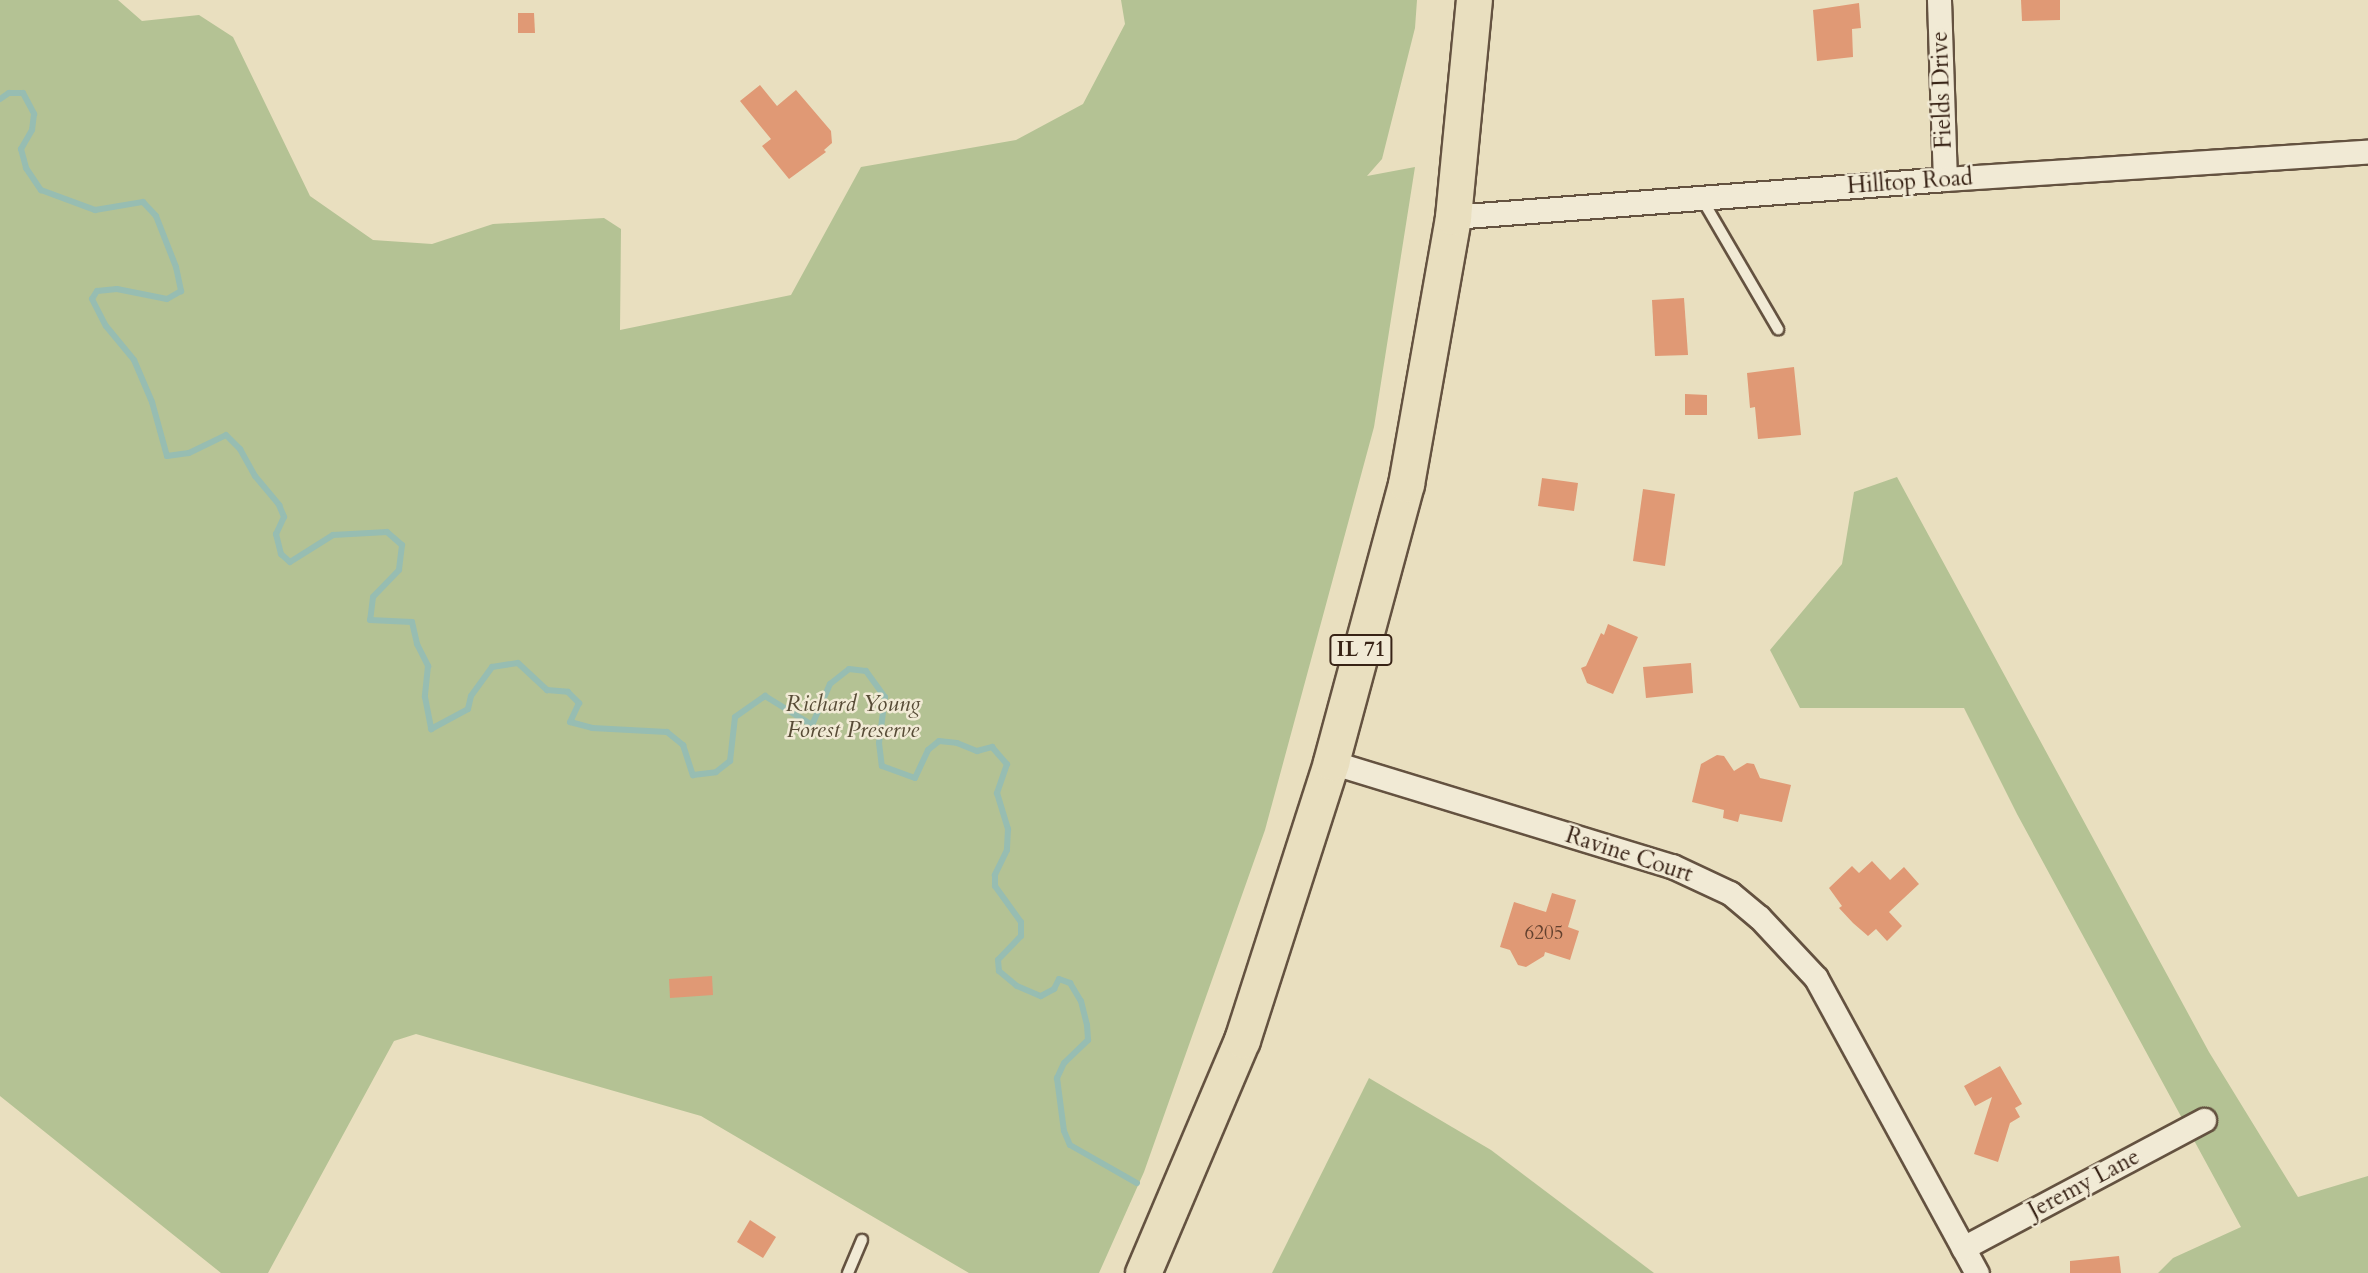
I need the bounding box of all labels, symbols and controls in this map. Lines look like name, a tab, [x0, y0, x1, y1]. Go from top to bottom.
street label: Fields Drive	[1926, 31, 1958, 149]
street label: Hilltop Road	[1846, 164, 1974, 200]
road number: IL 71	[1328, 632, 1394, 668]
park label: Richard Young Forest Preserve	[786, 690, 920, 744]
street label: Ravine Court	[1562, 821, 1696, 889]
house number: 6205	[1525, 923, 1563, 945]
street label: Jeremy Lane	[2024, 1143, 2144, 1225]

